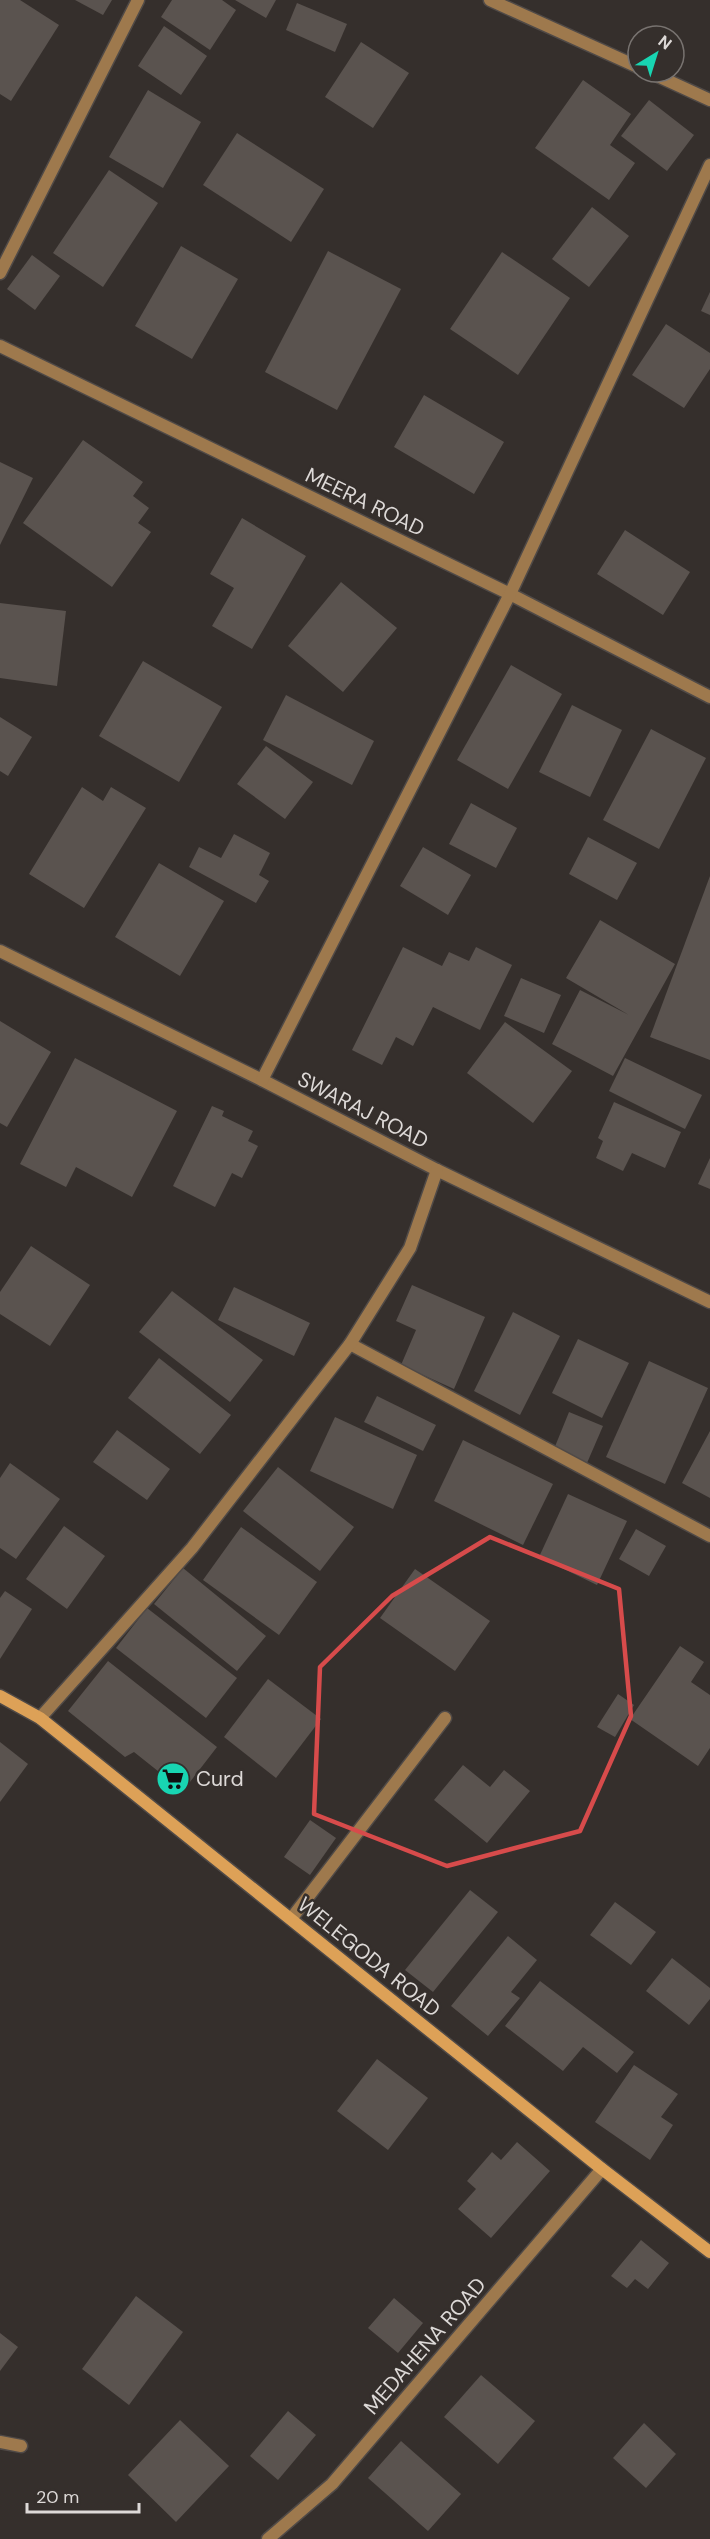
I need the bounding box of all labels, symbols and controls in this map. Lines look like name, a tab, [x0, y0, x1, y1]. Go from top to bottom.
north arrow	[626, 24, 686, 84]
text: N	[654, 31, 676, 54]
street label: MEERA ROAD	[301, 461, 429, 543]
street label: SWARAJ ROAD	[293, 1065, 433, 1155]
supermarket icon: Curd	[155, 1761, 191, 1797]
place label: Curd	[196, 1765, 244, 1793]
street label: WELEGODA ROAD	[292, 1891, 446, 2023]
street label: MEDAHENA ROAD	[358, 2271, 492, 2421]
scale bar	[27, 2476, 140, 2514]
text: 20 m	[36, 2485, 79, 2509]

